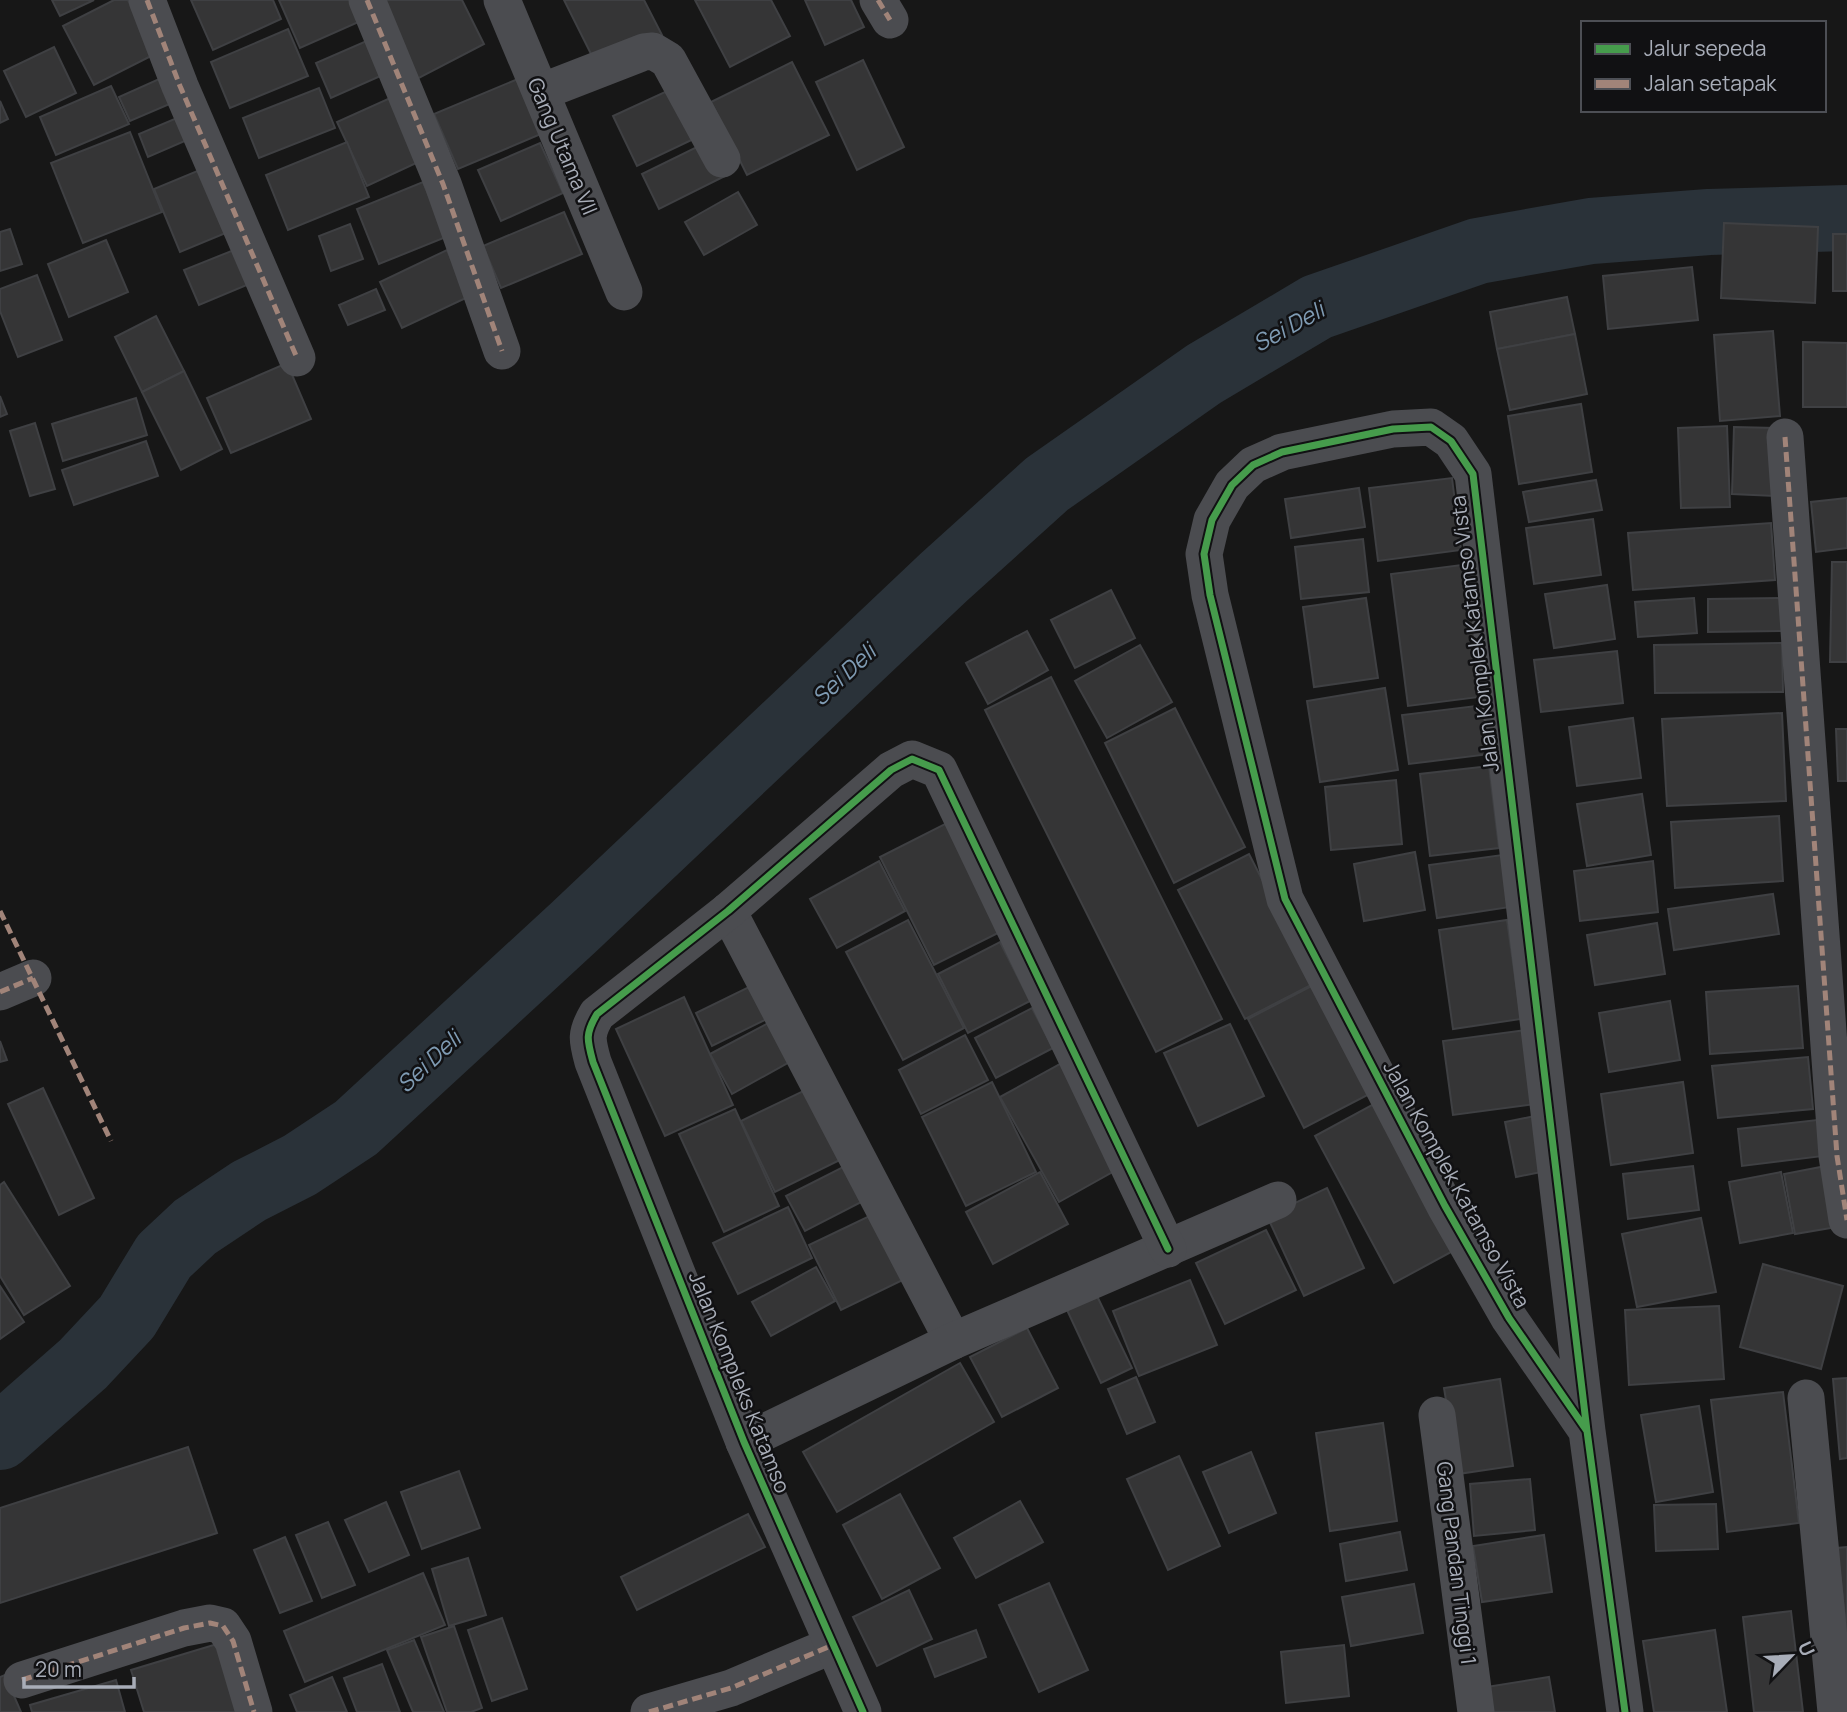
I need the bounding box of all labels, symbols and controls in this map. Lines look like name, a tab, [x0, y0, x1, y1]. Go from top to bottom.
legend	[1581, 21, 1826, 112]
text: Jalur sepeda	[1644, 34, 1766, 62]
text: Jalan setapak	[1644, 69, 1777, 97]
street label: Gang Utama VII	[521, 73, 605, 219]
water label: Sei Deli	[1246, 292, 1332, 359]
street label: Jalan Komplek Katamso Vista	[1443, 494, 1505, 774]
water label: Sei Deli	[804, 634, 884, 712]
water label: Sei Deli	[389, 1021, 469, 1099]
street label: Jalan Komplek Katamso Vista	[1377, 1055, 1537, 1313]
street label: Jalan Kompleks Katamso	[683, 1267, 797, 1497]
street label: Gang Pandan Tinggi 1	[1431, 1460, 1483, 1666]
north arrow	[1756, 1621, 1826, 1691]
text: U	[1792, 1637, 1821, 1661]
scale bar	[24, 1646, 135, 1690]
text: 20 m	[35, 1655, 82, 1683]

